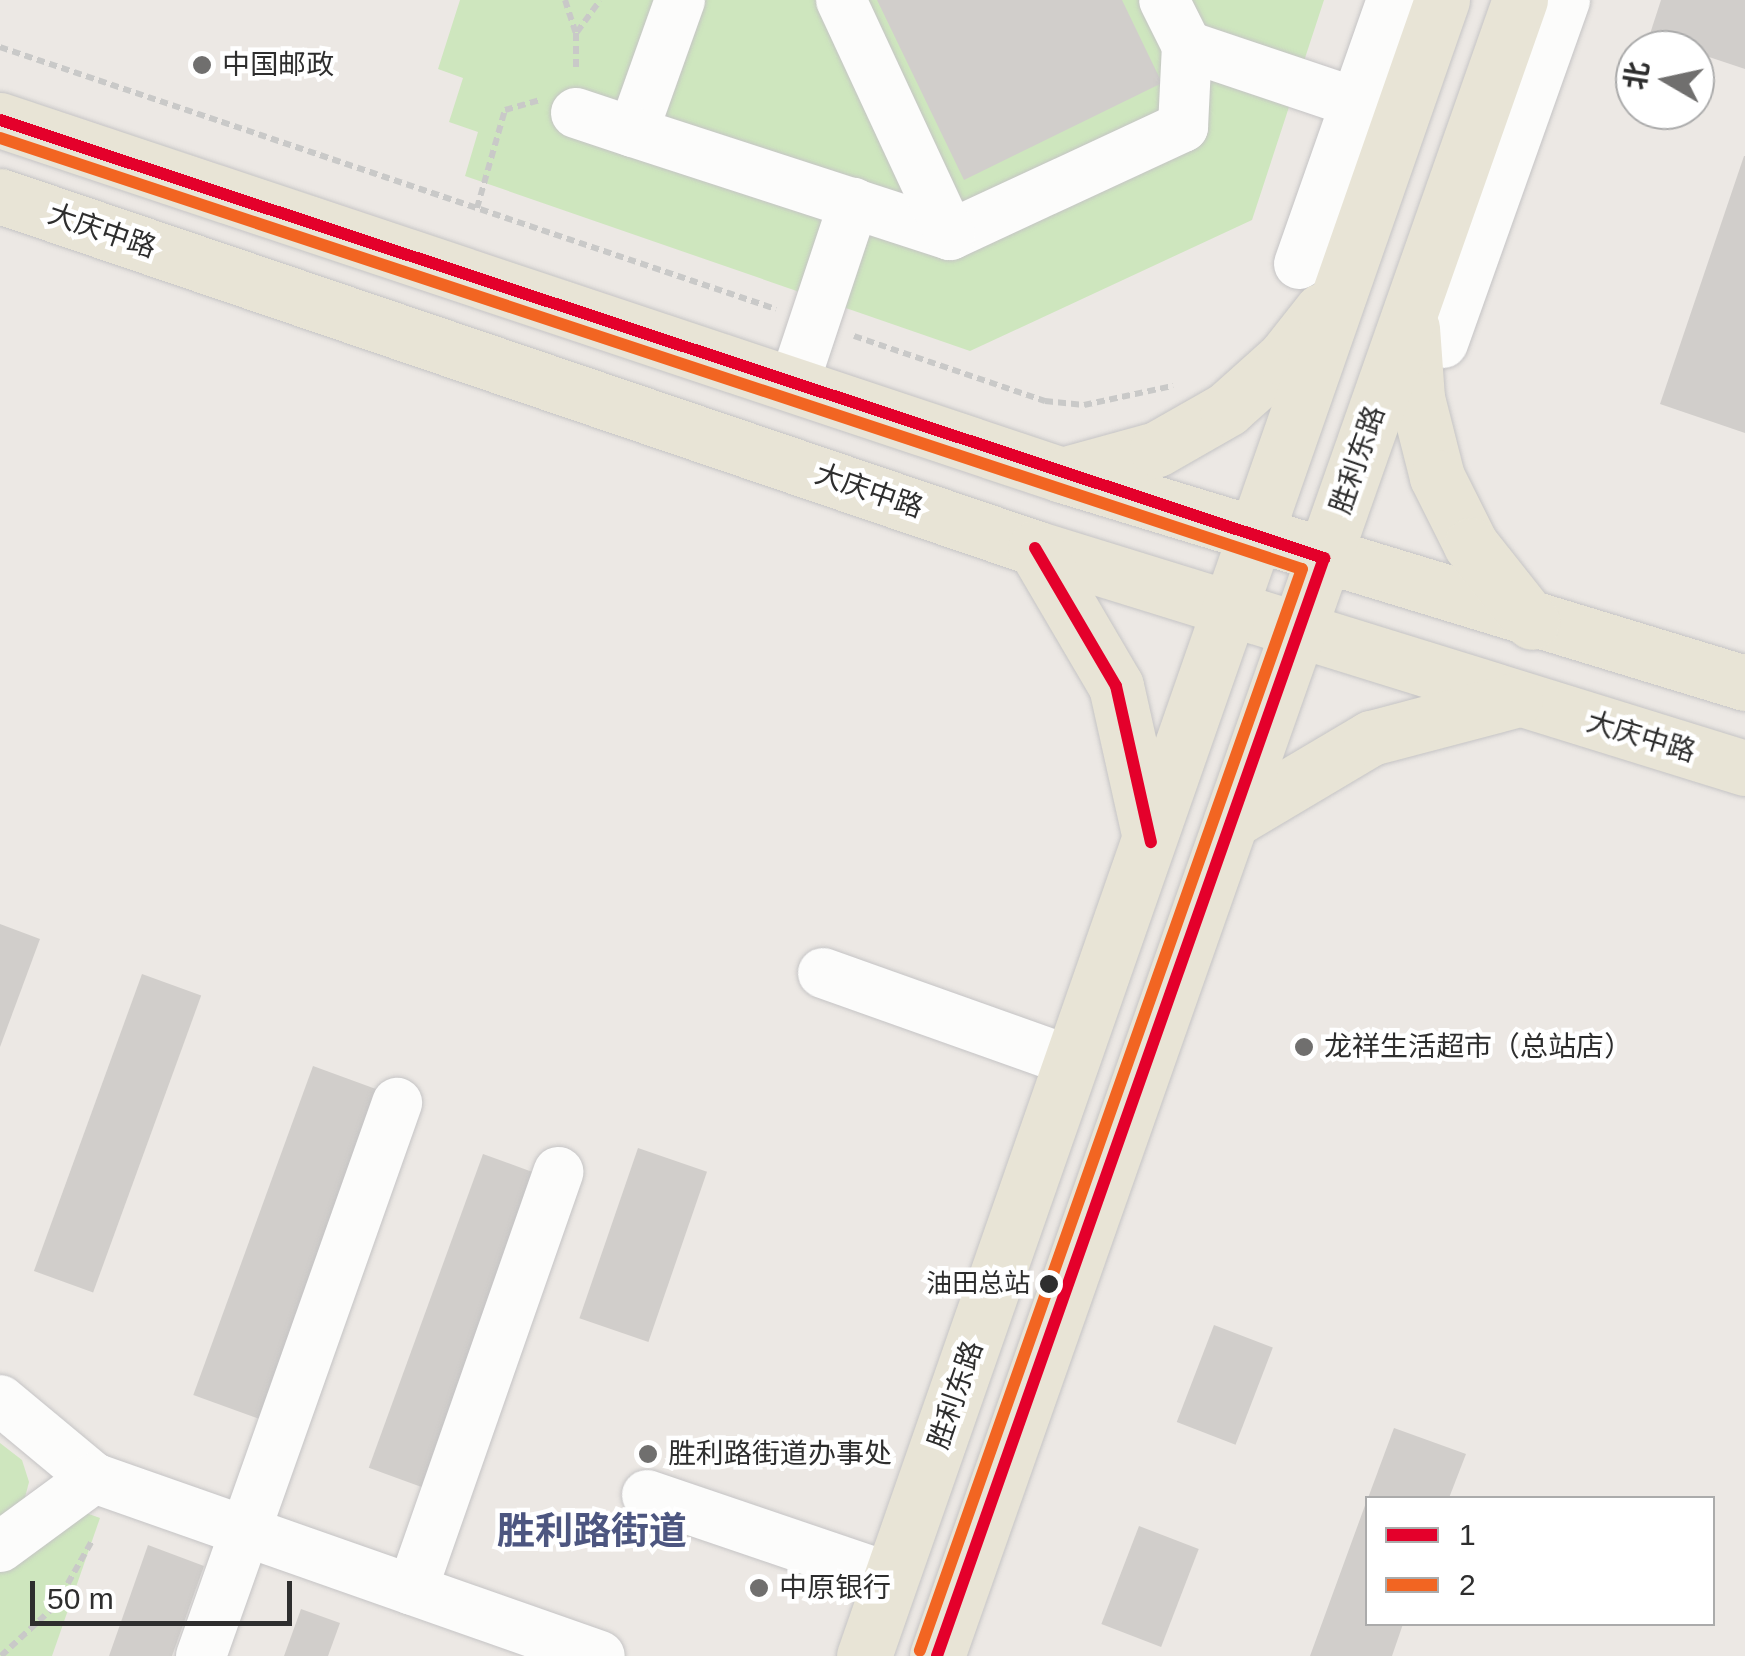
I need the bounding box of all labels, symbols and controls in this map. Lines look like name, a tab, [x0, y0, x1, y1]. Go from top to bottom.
north arrow	[1615, 30, 1715, 130]
place label: 中国邮政	[222, 48, 334, 82]
marker: 中国邮政	[191, 54, 213, 76]
text: 北	[1619, 59, 1654, 92]
street label: 大庆中路	[44, 197, 160, 265]
street label: 胜利东路	[1324, 402, 1392, 518]
street label: 大庆中路	[811, 457, 927, 525]
street label: 大庆中路	[1583, 705, 1699, 769]
place label: 龙祥生活超市（总站店）	[1324, 1030, 1632, 1064]
marker: 龙祥生活超市（总站店）	[1293, 1036, 1315, 1058]
place label: 油田总站	[926, 1268, 1030, 1300]
marker: 油田总站	[1039, 1274, 1059, 1294]
street label: 胜利东路	[922, 1337, 990, 1453]
place label: 胜利路街道办事处	[668, 1437, 892, 1471]
marker: 胜利路街道办事处	[637, 1443, 659, 1465]
legend	[1365, 1496, 1715, 1626]
district label: 胜利路街道	[497, 1509, 687, 1555]
text: 1	[1459, 1518, 1476, 1551]
scale bar	[35, 1561, 298, 1623]
text: 2	[1459, 1568, 1476, 1601]
place label: 中原银行	[779, 1571, 891, 1605]
marker: 中原银行	[748, 1577, 770, 1599]
text: 50 m	[47, 1582, 114, 1615]

